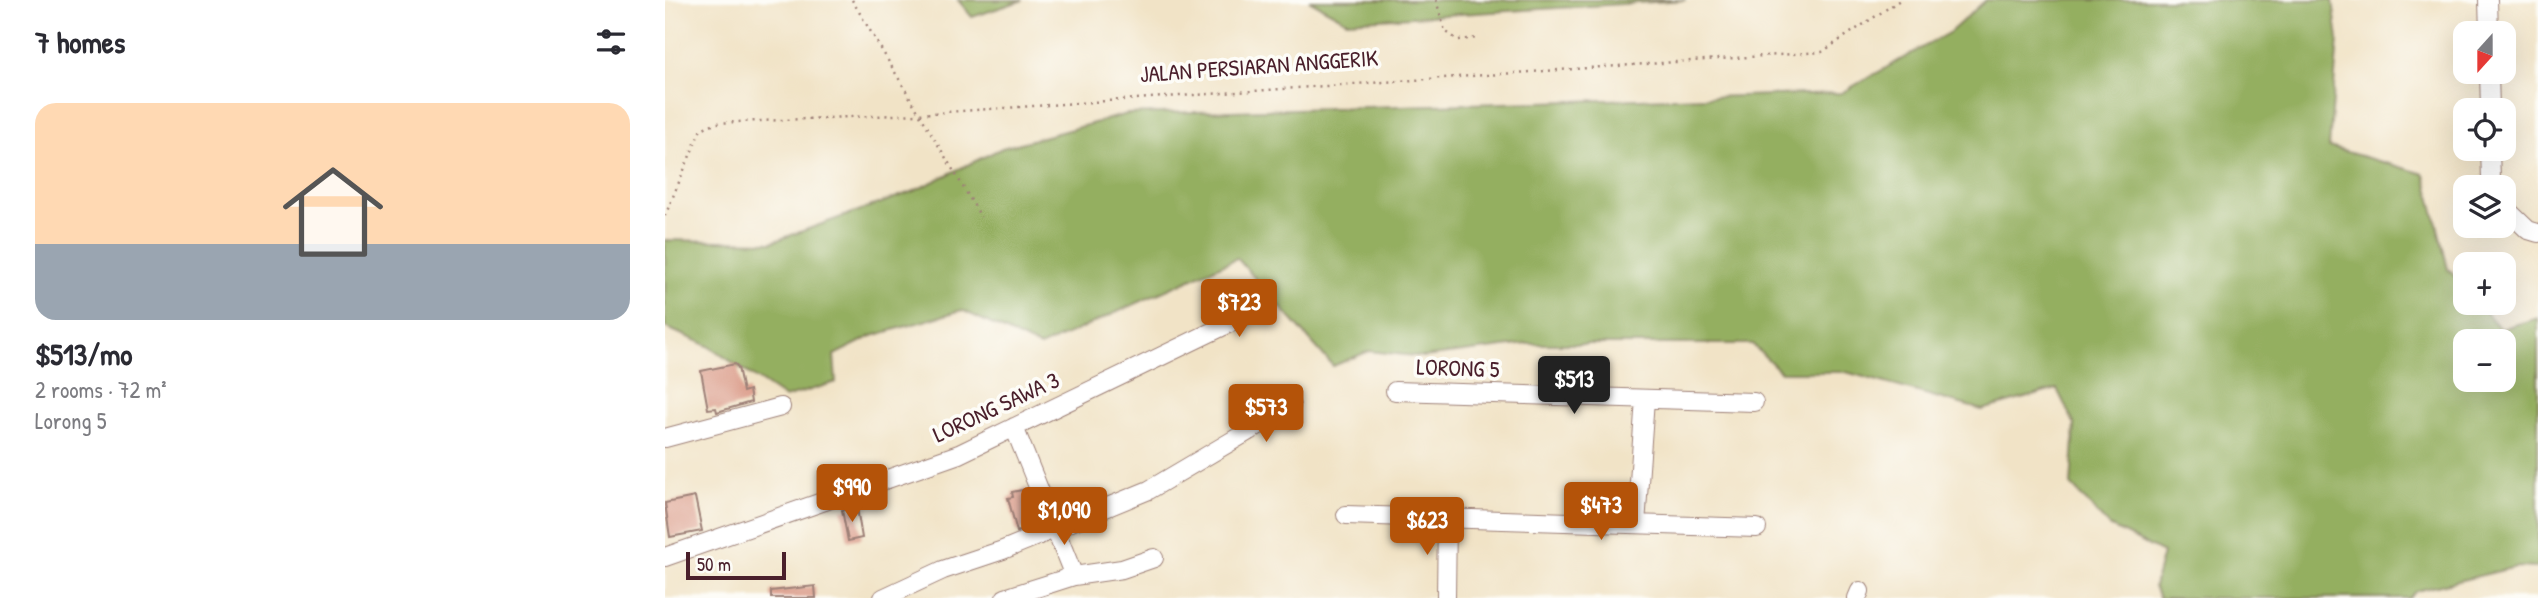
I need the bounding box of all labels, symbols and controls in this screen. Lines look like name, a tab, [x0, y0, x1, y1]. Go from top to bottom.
north arrow	[2453, 21, 2517, 84]
map controls	[2453, 21, 2516, 392]
text: 7 homes	[35, 22, 125, 62]
icon: filters	[592, 23, 630, 61]
street label: JALAN PERSIARAN ANGGERIK	[1139, 42, 1379, 89]
button: locate	[2453, 98, 2516, 161]
icon: home	[270, 149, 396, 275]
button: layers	[2453, 175, 2516, 238]
button: +	[2453, 252, 2516, 315]
pin: $723	[1198, 280, 1280, 339]
text: $723	[1217, 286, 1261, 317]
button: −	[2453, 329, 2516, 392]
text: $513/mo	[35, 334, 132, 374]
street label: LORONG 5	[1416, 351, 1500, 384]
pin: $513	[1533, 356, 1615, 416]
text: $513	[1554, 363, 1594, 394]
street label: LORONG SAWA 3	[928, 364, 1064, 449]
text: 2 rooms · 72 m²	[35, 374, 167, 405]
pin: $573	[1225, 384, 1307, 444]
text: $573	[1244, 391, 1288, 422]
text: Lorong 5	[35, 405, 107, 436]
pin: $990	[811, 464, 893, 524]
text: $990	[833, 471, 871, 502]
pin: $473	[1560, 482, 1642, 542]
pin: $1,090	[1007, 488, 1121, 547]
text: $473	[1580, 489, 1622, 520]
text: $1,090	[1037, 494, 1091, 525]
pin: $623	[1386, 498, 1468, 557]
text: $623	[1406, 504, 1448, 535]
scale bar	[686, 549, 786, 581]
text: 50 m	[697, 551, 731, 577]

